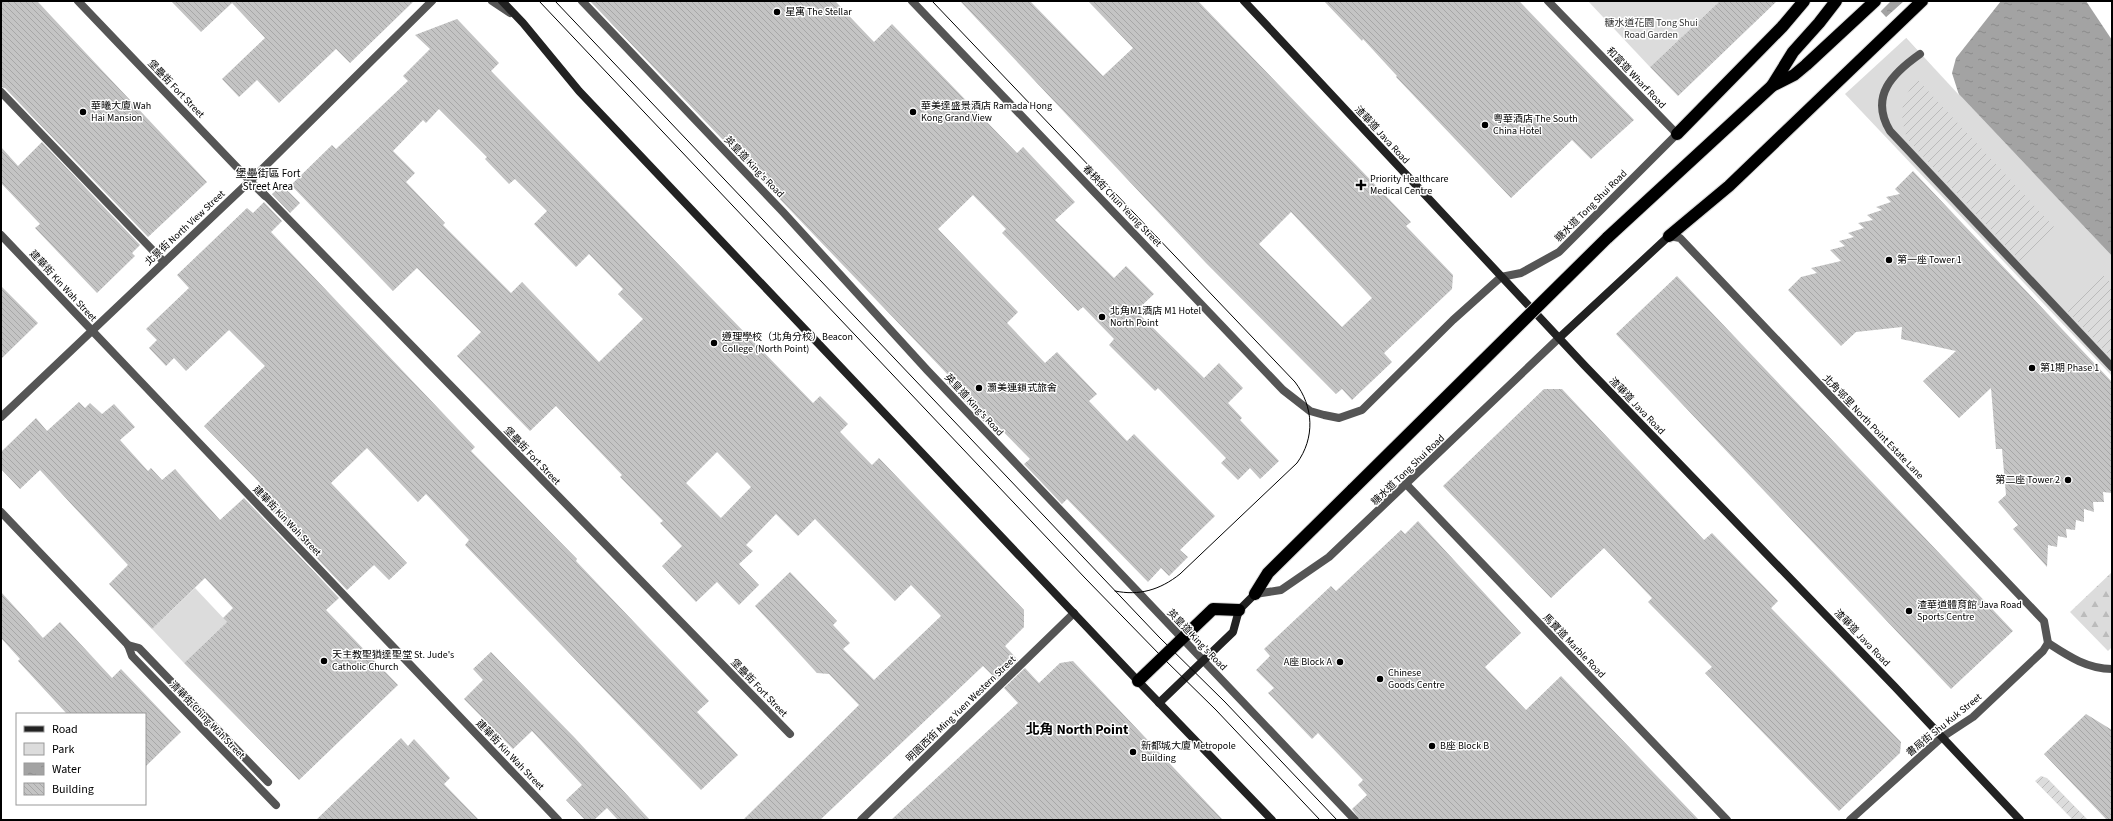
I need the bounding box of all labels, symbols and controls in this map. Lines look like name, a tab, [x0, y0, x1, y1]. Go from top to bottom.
place label: 星寓 The Stellar	[785, 5, 852, 19]
marker: 星寓 The Stellar	[772, 7, 782, 17]
park label: 糖水道花園 Tong Shui Road Garden	[1604, 16, 1698, 42]
street label: 和富道 Wharf Road	[1603, 44, 1669, 112]
street label: 堡壘街 Fort Street	[145, 57, 208, 122]
place label: 華曦大廈 Wah Hai Mansion	[91, 99, 151, 125]
place label: 華美達盛景酒店 Ramada Hong Kong Grand View	[921, 99, 1052, 125]
street label: 渣華道 Java Road	[1351, 103, 1413, 167]
marker: 華曦大廈 Wah Hai Mansion	[78, 107, 88, 117]
marker: 華美達盛景酒店 Ramada Hong Kong Grand View	[908, 107, 918, 117]
place label: 粵華酒店 The South China Hotel	[1493, 112, 1578, 138]
marker: 粵華酒店 The South China Hotel	[1480, 120, 1490, 130]
street label: 英皇道 King's Road	[721, 133, 787, 201]
street label: 春秧街 Chun Yeung Street	[1079, 162, 1165, 250]
district label: 堡壘街區 Fort Street Area	[236, 166, 301, 194]
street label: 糖水道 Tong Shui Road	[1552, 167, 1630, 245]
place label: Priority Healthcare Medical Centre	[1370, 172, 1449, 198]
marker: Priority Healthcare Medical Centre	[1355, 179, 1367, 191]
street label: 北景街 North View Street	[142, 187, 229, 269]
street label: 建華街 Kin Wah Street	[26, 247, 100, 325]
place label: 第一座 Tower 1	[1897, 253, 1962, 267]
marker: 第一座 Tower 1	[1884, 255, 1894, 265]
place label: 北角M1酒店 M1 Hotel North Point	[1110, 304, 1201, 330]
marker: 北角M1酒店 M1 Hotel North Point	[1097, 312, 1107, 322]
place label: 遵理學校（北角分校）Beacon College (North Point)	[722, 330, 853, 356]
marker: 遵理學校（北角分校）Beacon College (North Point)	[709, 338, 719, 348]
place label: 第1期 Phase 1	[2040, 361, 2099, 375]
marker: 第1期 Phase 1	[2027, 363, 2037, 373]
street label: 英皇道 King's Road	[941, 371, 1007, 439]
street label: 北角邨里 North Point Estate Lane	[1819, 372, 1927, 482]
street label: 渣華道 Java Road	[1606, 374, 1668, 438]
place label: 灝美連鎖式旅舍	[987, 381, 1057, 395]
marker: 灝美連鎖式旅舍	[974, 383, 984, 393]
street label: 堡壘街 Fort Street	[501, 424, 564, 489]
street label: 糖水道 Tong Shui Road	[1368, 431, 1448, 509]
place label: 第二座 Tower 2	[1995, 473, 2060, 487]
marker: 第二座 Tower 2	[2063, 475, 2073, 485]
street label: 建華街 Kin Wah Street	[250, 483, 325, 560]
place label: 渣華道體育館 Java Road Sports Centre	[1917, 598, 2022, 624]
street label: 英皇道 King's Road	[1164, 606, 1230, 674]
street label: 渣華道 Java Road	[1831, 606, 1893, 670]
marker: 渣華道體育館 Java Road Sports Centre	[1904, 606, 1914, 616]
street label: 馬寶道 Marble Road	[1540, 611, 1608, 681]
place label: 天主教聖猶達聖堂 St. Jude's Catholic Church	[332, 648, 454, 674]
street label: 明園西街 Ming Yuen Western Street	[903, 652, 1019, 765]
place label: A座 Block A	[1284, 655, 1333, 669]
marker: 天主教聖猶達聖堂 St. Jude's Catholic Church	[319, 656, 329, 666]
street label: 堡壘街 Fort Street	[728, 656, 791, 721]
marker: A座 Block A	[1335, 657, 1345, 667]
place label: Chinese Goods Centre	[1388, 666, 1445, 692]
marker: Chinese Goods Centre	[1375, 674, 1385, 684]
street label: 清華街 Ching Wah Street	[166, 678, 248, 762]
street label: 書局街 Shu Kuk Street	[1903, 690, 1985, 760]
legend	[16, 713, 146, 805]
street label: 建華街 Kin Wah Street	[473, 717, 548, 794]
district label: 北角 North Point	[1026, 720, 1129, 740]
text: Road	[52, 721, 78, 738]
place label: 新都城大廈 Metropole Building	[1141, 739, 1236, 765]
place label: B座 Block B	[1440, 739, 1489, 753]
text: Park	[52, 741, 74, 758]
marker: B座 Block B	[1427, 741, 1437, 751]
marker: 新都城大廈 Metropole Building	[1128, 747, 1138, 757]
text: Water	[52, 761, 82, 778]
text: Building	[52, 781, 94, 798]

